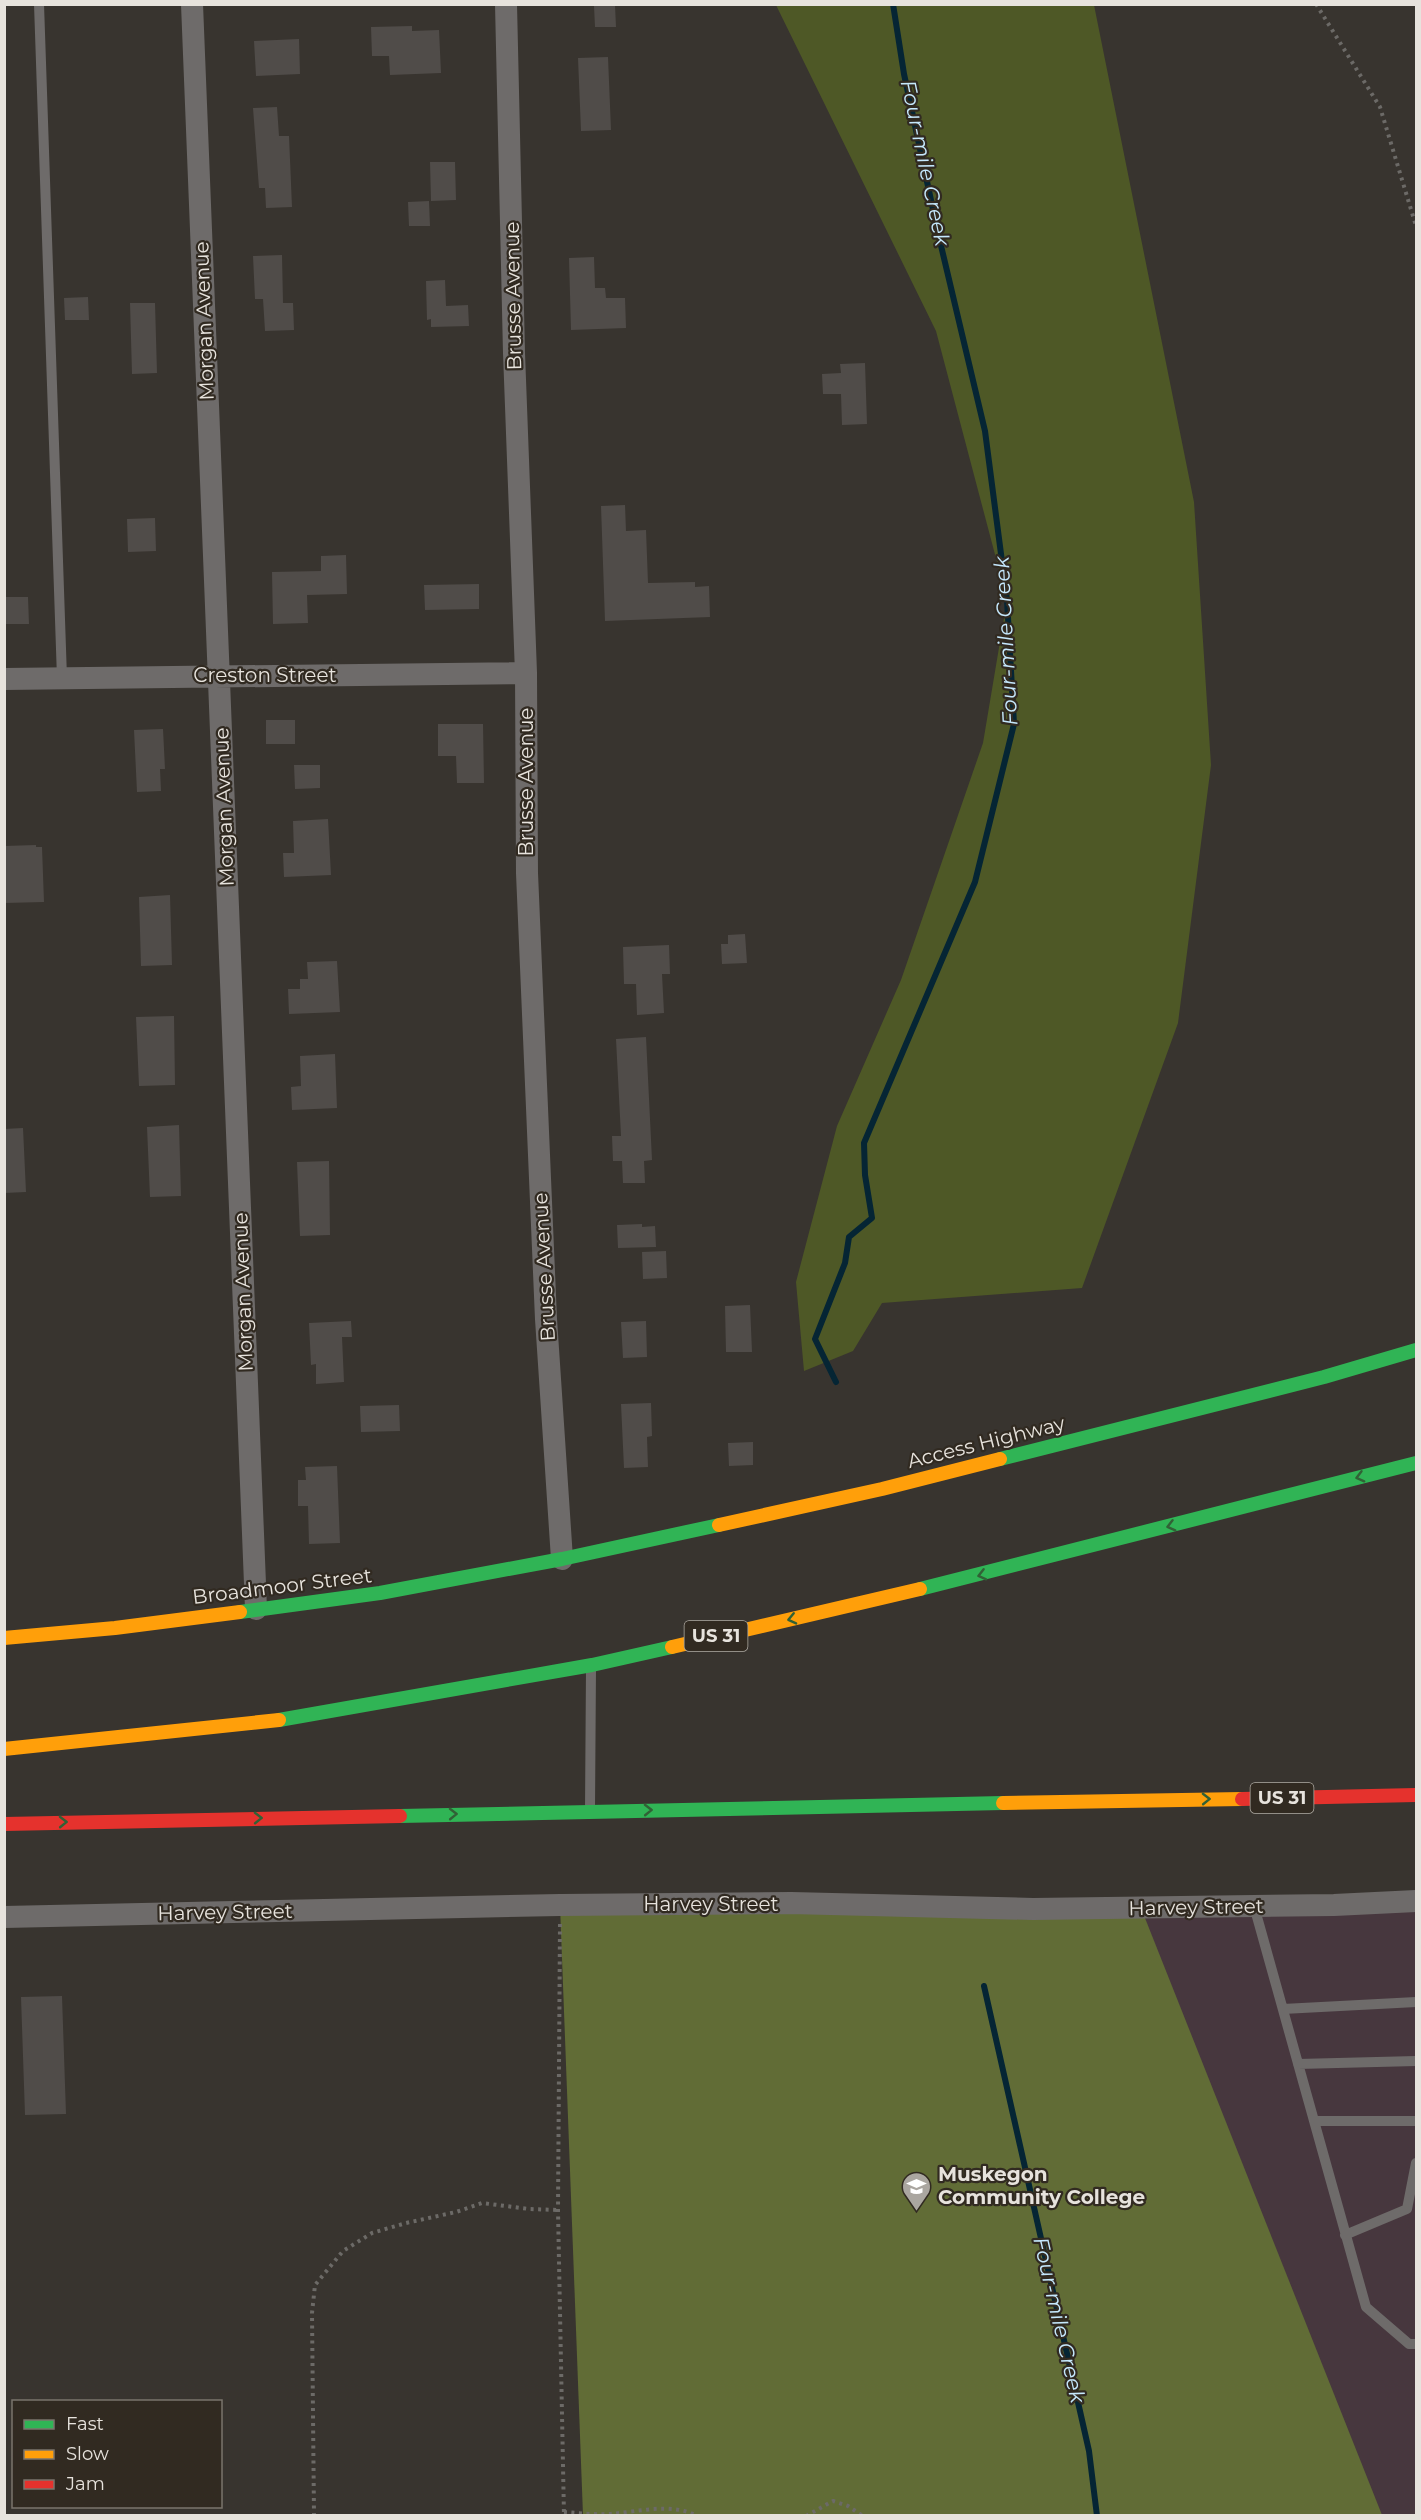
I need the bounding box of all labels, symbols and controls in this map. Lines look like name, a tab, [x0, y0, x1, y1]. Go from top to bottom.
water label: Four-mile Creek	[896, 78, 956, 250]
street label: Brusse Avenue	[500, 221, 526, 371]
street label: Morgan Avenue	[189, 241, 219, 401]
water label: Four-mile Creek	[989, 554, 1022, 726]
street label: Creston Street	[193, 663, 337, 687]
street label: Brusse Avenue	[514, 708, 538, 856]
street label: Morgan Avenue	[209, 727, 239, 887]
street label: Brusse Avenue	[528, 1192, 560, 1342]
street label: Morgan Avenue	[228, 1212, 258, 1372]
street label: Access Highway	[905, 1411, 1067, 1473]
one-way arrow	[1355, 1470, 1365, 1483]
one-way arrow	[1166, 1519, 1176, 1532]
street label: Broadmoor Street	[191, 1563, 373, 1609]
one-way arrow	[978, 1568, 988, 1581]
one-way arrow	[788, 1612, 798, 1625]
road number: US 31	[684, 1621, 748, 1651]
road number: US 31	[1250, 1783, 1314, 1813]
one-way arrow	[1202, 1793, 1211, 1805]
one-way arrow	[643, 1804, 652, 1817]
one-way arrow	[448, 1808, 457, 1821]
one-way arrow	[253, 1812, 262, 1825]
one-way arrow	[58, 1816, 67, 1829]
street label: Harvey Street	[643, 1892, 779, 1916]
street label: Harvey Street	[1128, 1894, 1264, 1920]
street label: Harvey Street	[157, 1899, 293, 1925]
place label: Muskegon Community College	[938, 2162, 1145, 2209]
school or university icon: Muskegon Community College	[901, 2170, 933, 2212]
water label: Four-mile Creek	[1028, 2235, 1091, 2407]
legend	[12, 2400, 222, 2508]
text: Fast	[66, 2413, 104, 2435]
text: Slow	[66, 2443, 109, 2465]
text: Jam	[65, 2473, 105, 2495]

